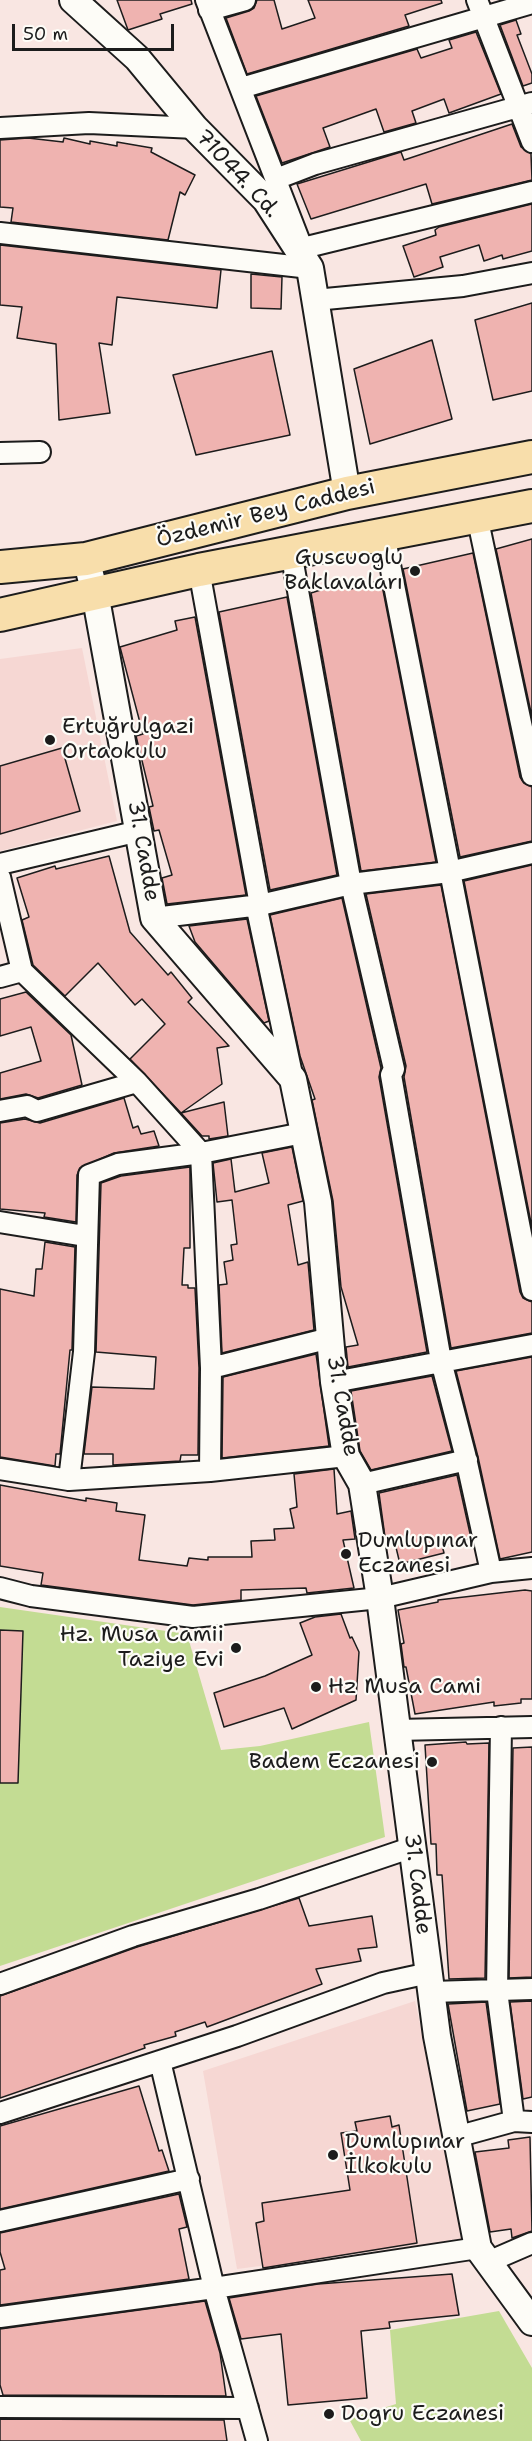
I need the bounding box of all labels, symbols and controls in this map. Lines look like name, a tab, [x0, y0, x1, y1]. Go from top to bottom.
scale bar	[15, 12, 177, 50]
text: 50 m	[23, 22, 68, 46]
street label: 71044. Cd.	[189, 124, 285, 224]
street label: Özdemir Bey Caddesi	[154, 474, 378, 554]
place label: Guscuoglu Baklavaları	[284, 545, 403, 596]
marker: Guscuoglu Baklavaları	[408, 564, 422, 578]
place label: Ertuğrulgazi Ortaokulu	[62, 714, 194, 766]
marker: Ertuğrulgazi Ortaokulu	[43, 733, 57, 747]
street label: 31. Cadde	[121, 799, 165, 903]
street label: 31. Cadde	[320, 1354, 364, 1458]
place label: Dumlupınar Eczanesi	[358, 1528, 478, 1580]
marker: Dumlupınar Eczanesi	[339, 1547, 353, 1561]
place label: Hz. Musa Camii Taziye Evi	[60, 1622, 224, 1674]
marker: Hz. Musa Camii Taziye Evi	[229, 1641, 243, 1655]
place label: Hz Musa Cami	[328, 1674, 481, 1700]
marker: Hz Musa Cami	[309, 1680, 323, 1694]
place label: Badem Eczanesi	[249, 1749, 420, 1775]
marker: Badem Eczanesi	[425, 1755, 439, 1769]
street label: 31. Cadde	[398, 1832, 436, 1936]
place label: Dumlupınar İlkokulu	[345, 2129, 465, 2180]
marker: Dumlupınar İlkokulu	[326, 2148, 340, 2162]
place label: Dogru Eczanesi	[341, 2401, 504, 2427]
marker: Dogru Eczanesi	[322, 2407, 336, 2421]

